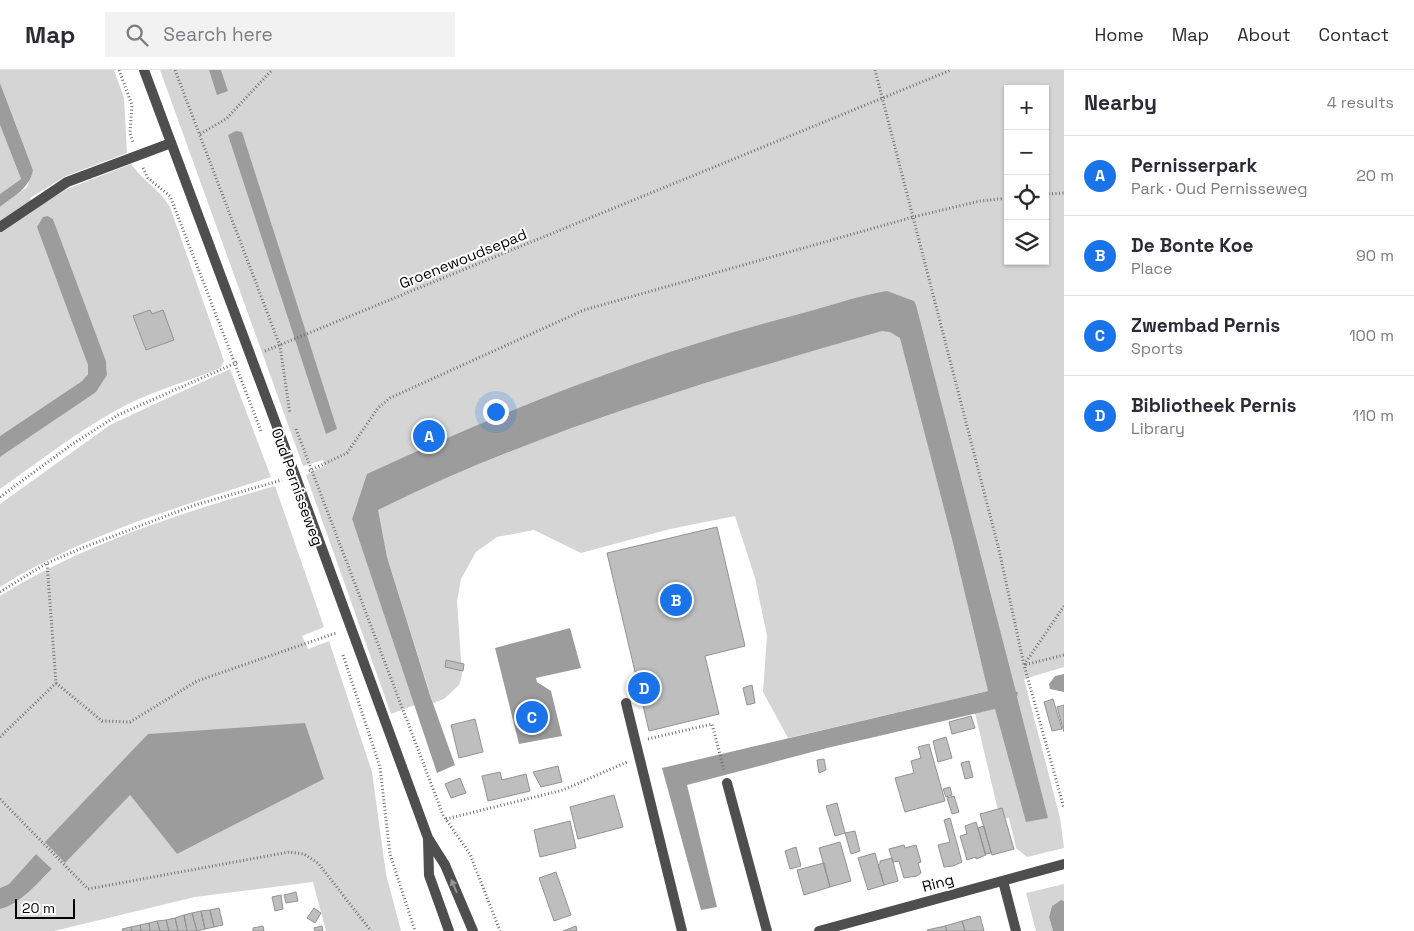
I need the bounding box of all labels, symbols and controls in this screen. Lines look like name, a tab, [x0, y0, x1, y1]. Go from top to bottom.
search box	[105, 12, 455, 57]
text: Map	[25, 19, 75, 50]
icon: search	[123, 21, 151, 49]
text: Search here	[163, 22, 273, 47]
text: Home	[1095, 23, 1144, 46]
text: Map	[1172, 23, 1209, 46]
text: About	[1237, 23, 1291, 46]
text: Contact	[1319, 23, 1389, 46]
map controls	[1004, 85, 1049, 265]
button: +	[1004, 85, 1049, 130]
text: Nearby	[1084, 89, 1157, 116]
text: 4 results	[1327, 92, 1394, 113]
button: −	[1004, 130, 1049, 175]
text: Pernisserpark	[1131, 153, 1257, 178]
text: A	[1095, 165, 1105, 186]
text: 20 m	[1356, 165, 1394, 186]
button: locate	[1004, 175, 1049, 220]
text: Park · Oud Pernisseweg	[1131, 178, 1308, 199]
button: layers	[1004, 220, 1049, 265]
street label: Groenewoudsepad	[396, 224, 529, 293]
text: De Bonte Koe	[1131, 233, 1253, 258]
text: B	[1095, 245, 1105, 266]
text: 90 m	[1356, 245, 1394, 266]
text: Place	[1131, 258, 1173, 279]
text: Zwembad Pernis	[1131, 313, 1280, 338]
text: C	[1095, 325, 1105, 346]
text: 100 m	[1349, 325, 1394, 346]
text: Sports	[1131, 338, 1183, 359]
text: Bibliotheek Pernis	[1131, 393, 1297, 418]
your location	[483, 399, 509, 425]
text: D	[1095, 405, 1105, 426]
text: 110 m	[1352, 405, 1394, 426]
pin: A	[413, 417, 445, 455]
text: Library	[1131, 418, 1185, 439]
street label: Oud Pernisseweg	[267, 425, 328, 548]
pin: B	[660, 581, 692, 619]
pin: D	[628, 669, 660, 707]
pin: C	[516, 698, 548, 736]
street label: Ring	[920, 869, 956, 896]
one-way arrow	[450, 879, 458, 893]
scale bar	[15, 896, 75, 919]
text: 20 m	[22, 899, 55, 917]

